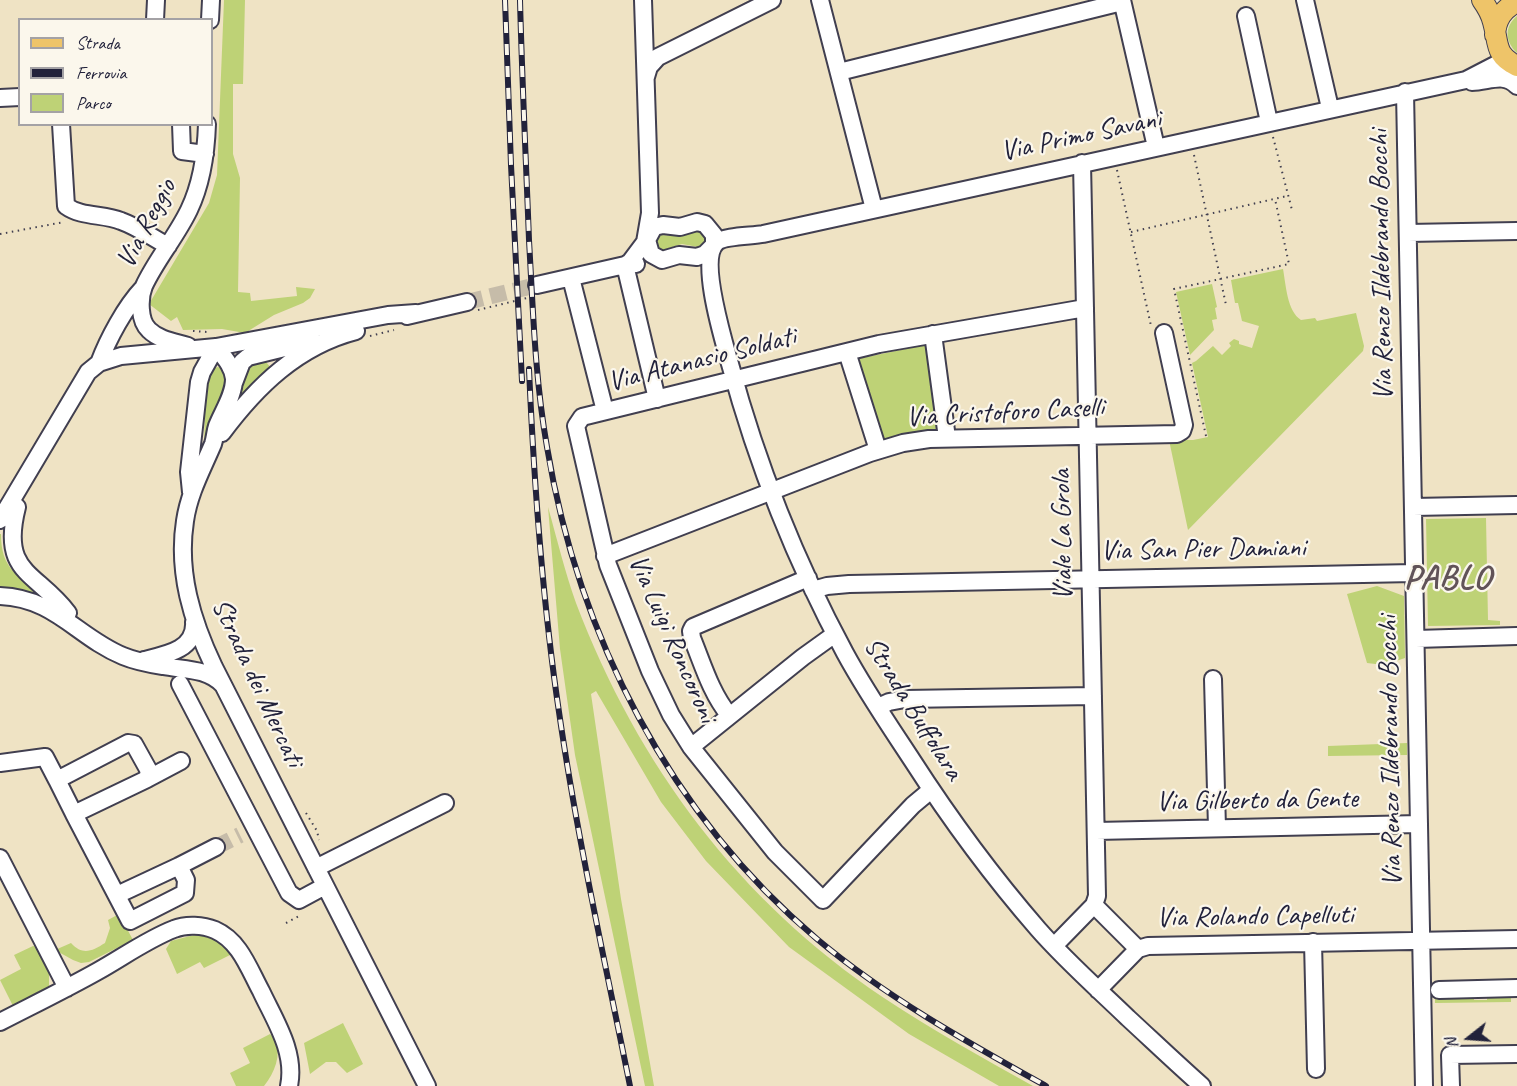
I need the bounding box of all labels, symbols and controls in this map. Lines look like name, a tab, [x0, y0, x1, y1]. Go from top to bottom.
legend	[18, 18, 213, 126]
text: Strada	[76, 32, 120, 54]
text: Ferrovia	[76, 62, 126, 84]
text: Parco	[76, 92, 111, 114]
street label: Via Primo Savani	[998, 103, 1164, 169]
street label: Via Renzo Ildebrando Bocchi	[1363, 129, 1401, 401]
street label: Via Reggio	[110, 174, 184, 274]
street label: Via Atanasio Soldati	[605, 320, 799, 400]
street label: Via Cristoforo Caselli	[905, 391, 1105, 435]
street label: Viale La Grola	[1045, 469, 1081, 601]
street label: Via San Pier Damiani	[1100, 531, 1306, 569]
street label: Via Luigi Roncoroni	[620, 550, 724, 728]
district label: PABLO	[1405, 559, 1491, 599]
street label: Strada dei Mercati	[203, 594, 311, 772]
street label: Via Renzo Ildebrando Bocchi	[1372, 615, 1410, 887]
street label: Strada Buffolara	[856, 631, 970, 787]
street label: Via Gilberto da Gente	[1156, 782, 1358, 820]
street label: Via Rolando Capelluti	[1156, 898, 1354, 936]
north arrow	[1439, 1008, 1499, 1068]
text: N	[1441, 1036, 1463, 1051]

